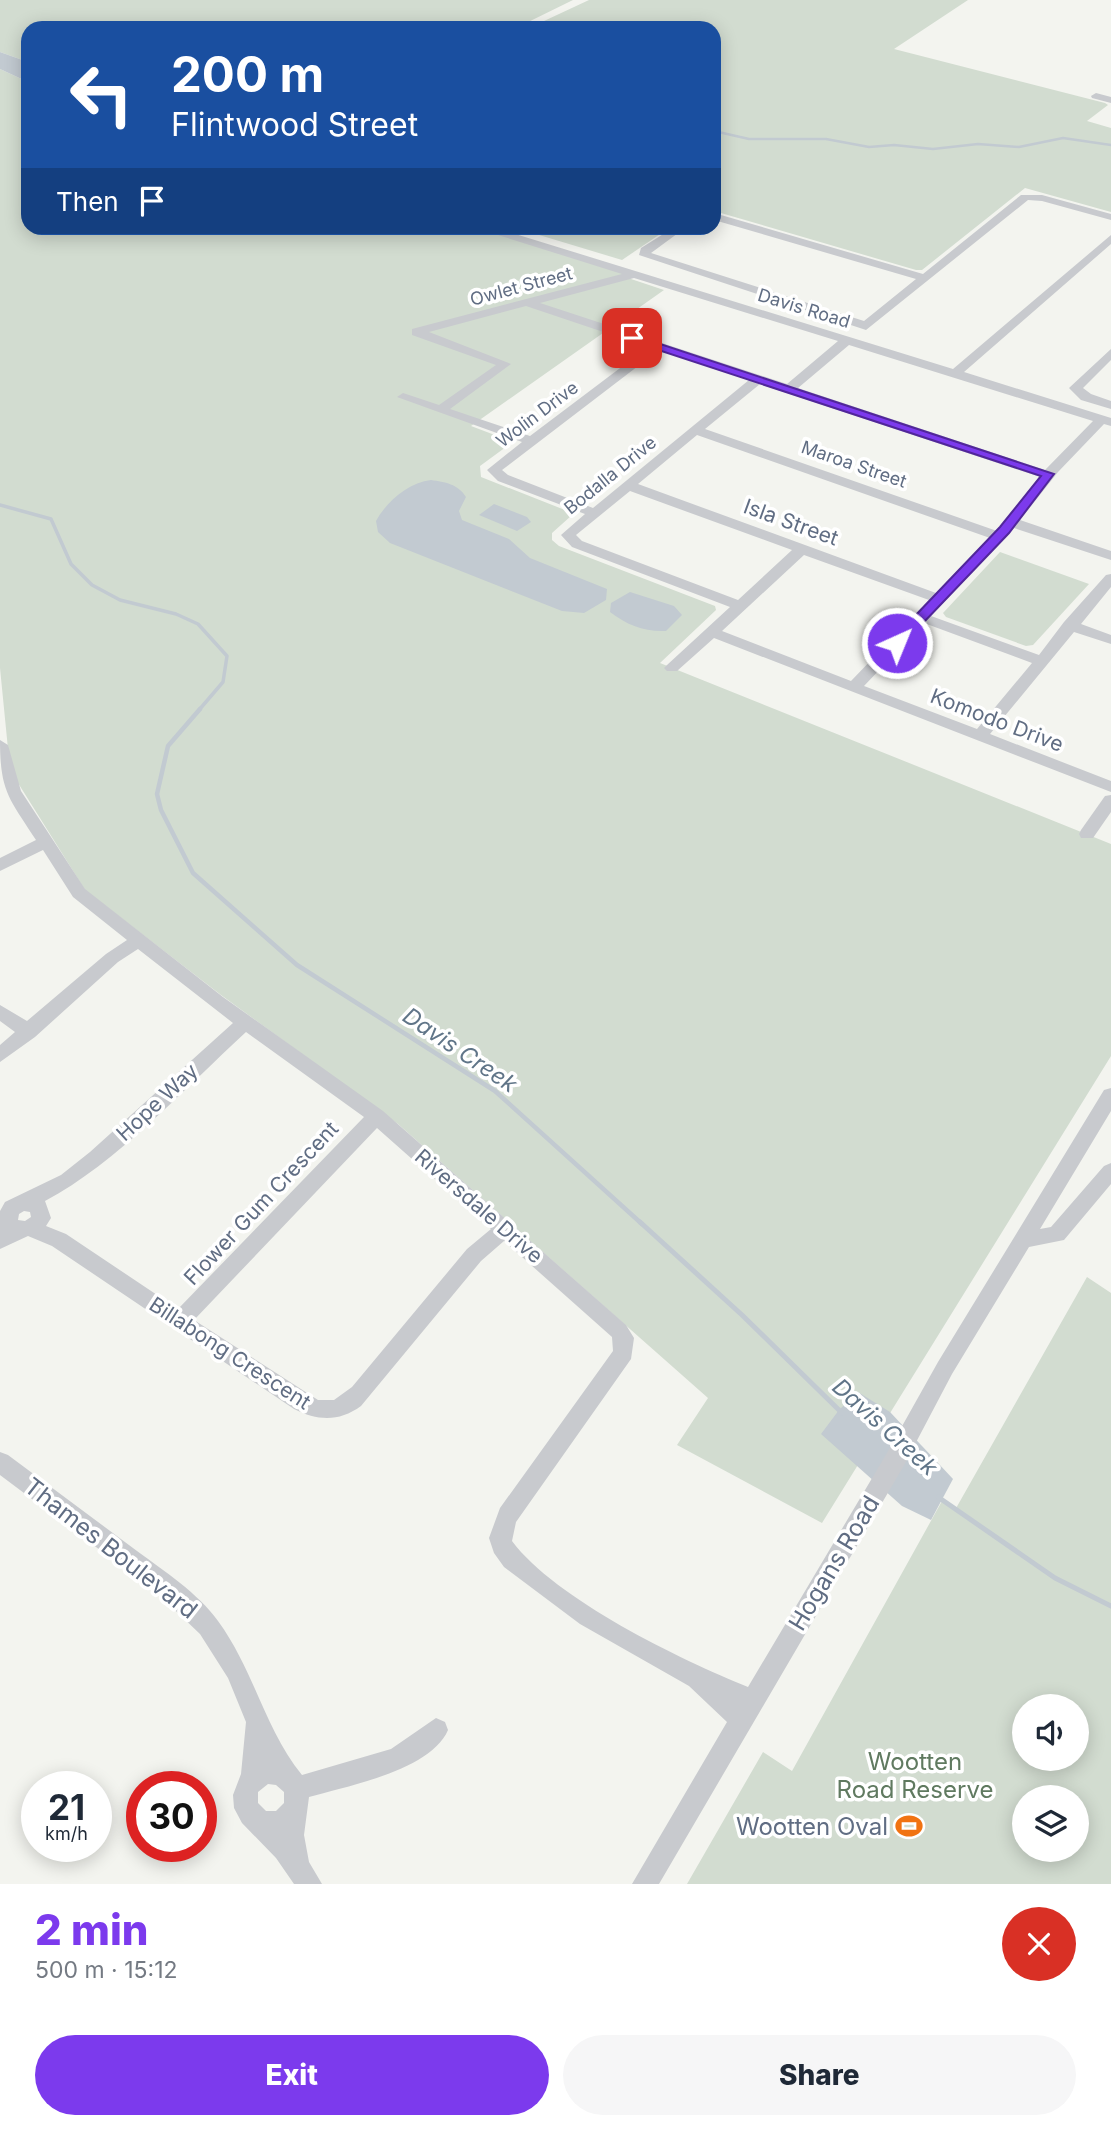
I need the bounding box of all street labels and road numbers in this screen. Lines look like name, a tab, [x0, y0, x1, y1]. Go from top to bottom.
street label: Owlet Street	[468, 262, 575, 310]
street label: Davis Road	[755, 284, 853, 332]
street label: Wolin Drive	[492, 377, 582, 451]
street label: Bodalla Drive	[560, 432, 660, 518]
street label: Maroa Street	[799, 436, 909, 492]
street label: Isla Street	[740, 493, 842, 551]
street label: Komodo Drive	[927, 683, 1067, 757]
street label: Hope Way	[111, 1058, 203, 1146]
street label: Flower Gum Crescent	[179, 1116, 343, 1290]
street label: Riversdale Drive	[410, 1144, 548, 1268]
street label: Billabong Crescent	[145, 1292, 315, 1415]
street label: Thames Boulevard	[19, 1471, 203, 1625]
street label: Hogans Road	[782, 1490, 886, 1636]

